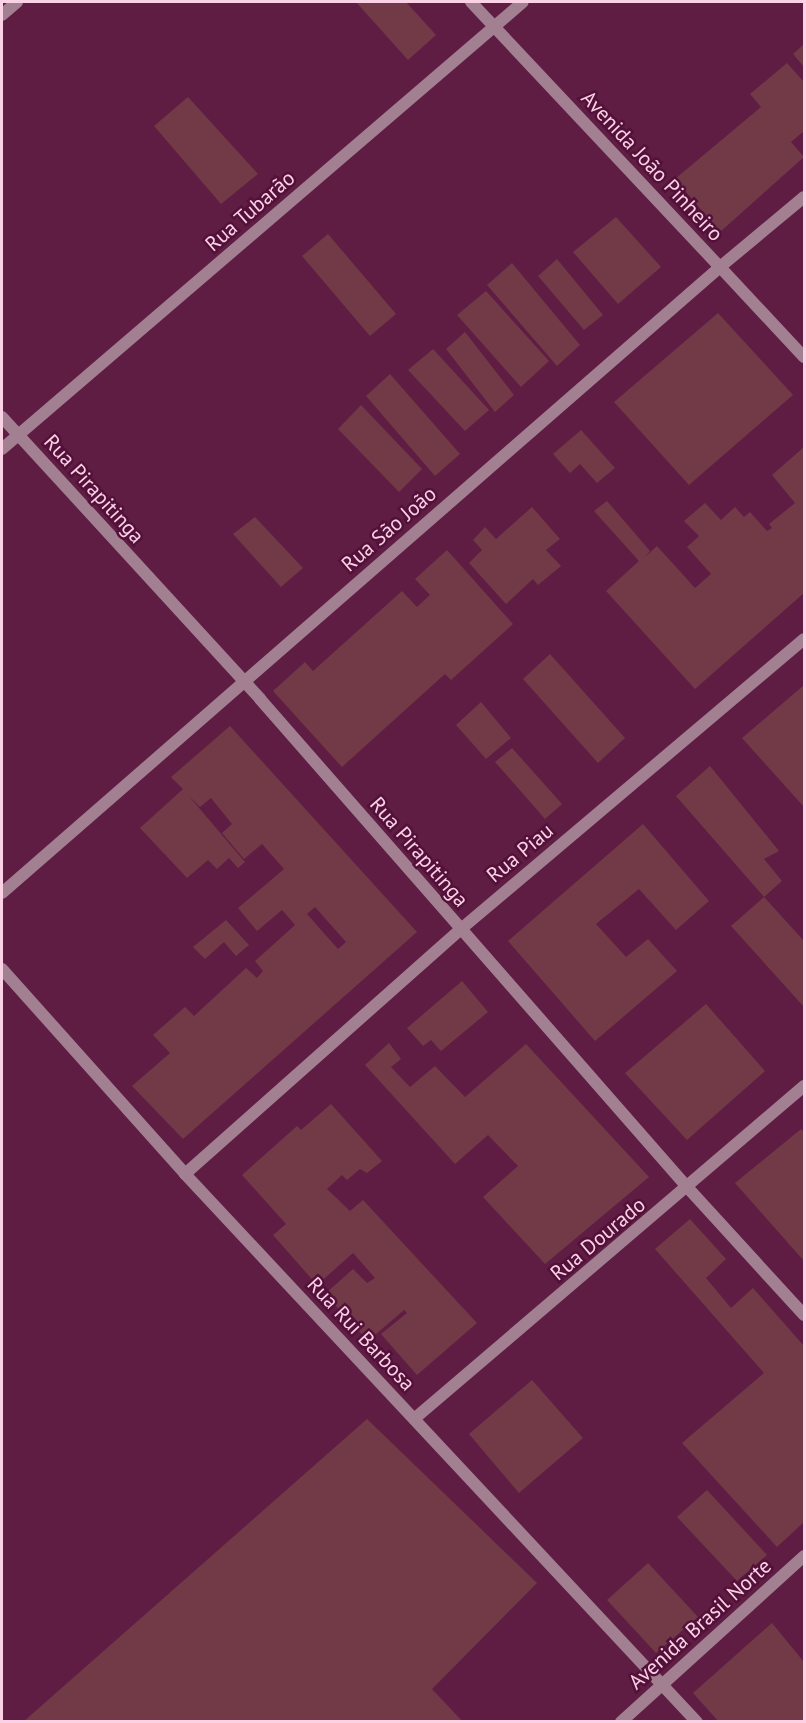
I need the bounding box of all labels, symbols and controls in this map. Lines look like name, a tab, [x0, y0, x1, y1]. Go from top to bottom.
street label: Avenida João Pinheiro	[576, 86, 728, 246]
street label: Rua Tubarão	[200, 165, 300, 257]
street label: Rua Pirapitinga	[39, 429, 149, 549]
street label: Rua São João	[337, 481, 441, 577]
street label: Rua Pirapitinga	[364, 792, 474, 912]
street label: Rua Piau	[482, 818, 558, 888]
street label: Rua Dourado	[545, 1192, 651, 1286]
street label: Rua Rui Barbosa	[302, 1272, 420, 1396]
street label: Avenida Brasil Norte	[623, 1553, 777, 1695]

